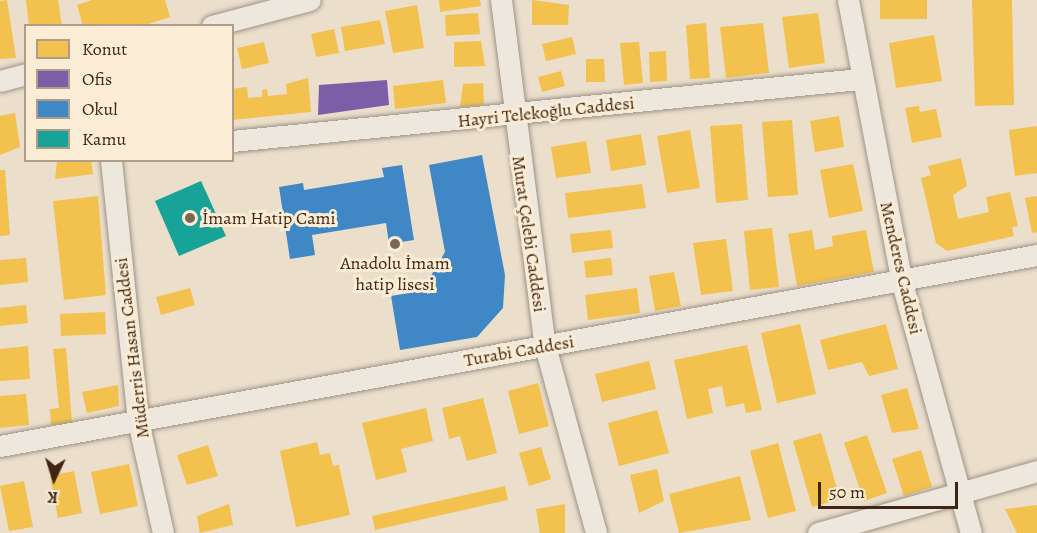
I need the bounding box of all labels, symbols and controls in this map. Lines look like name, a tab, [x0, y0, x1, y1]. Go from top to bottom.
legend	[24, 24, 234, 162]
text: Konut	[82, 37, 127, 61]
text: Ofis	[82, 67, 112, 91]
street label: Hayri Telekoğlu Caddesi	[457, 92, 635, 132]
text: Okul	[82, 97, 118, 121]
text: Kamu	[82, 127, 126, 151]
street label: Murat Çelebi Caddesi	[507, 154, 551, 314]
street label: Menderes Caddesi	[875, 200, 927, 336]
place label: İmam Hatip Cami	[202, 207, 336, 229]
marker: İmam Hatip Cami	[183, 211, 197, 225]
marker: Anadolu İmam hatip lisesi	[388, 237, 402, 251]
place label: Anadolu İmam hatip lisesi	[340, 253, 450, 296]
street label: Müderris Hasan Caddesi	[110, 256, 154, 440]
street label: Turabi Caddesi	[462, 331, 576, 371]
north arrow	[24, 449, 84, 509]
scale bar	[821, 470, 960, 508]
text: 50 m	[829, 480, 865, 504]
text: K	[47, 486, 59, 508]

